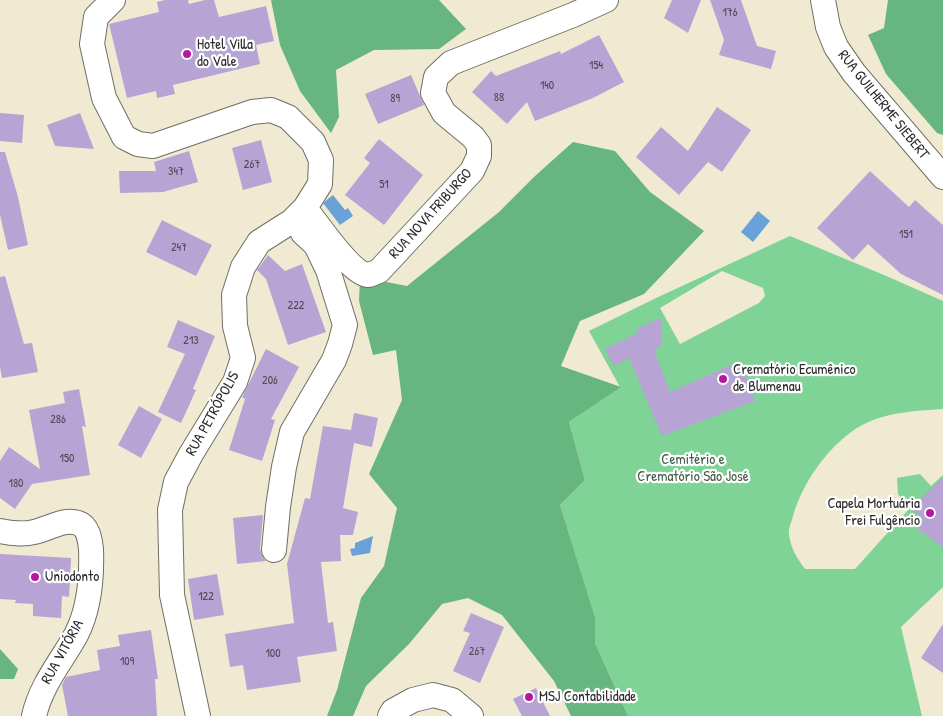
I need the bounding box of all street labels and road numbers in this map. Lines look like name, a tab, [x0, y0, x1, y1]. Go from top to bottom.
street label: RUA GUILHERME SIEBERT	[834, 47, 932, 163]
street label: RUA NOVA FRIBURGO	[386, 165, 476, 263]
street label: RUA PETRÓPOLIS	[182, 369, 244, 459]
street label: RUA VITÓRIA	[38, 617, 88, 687]

